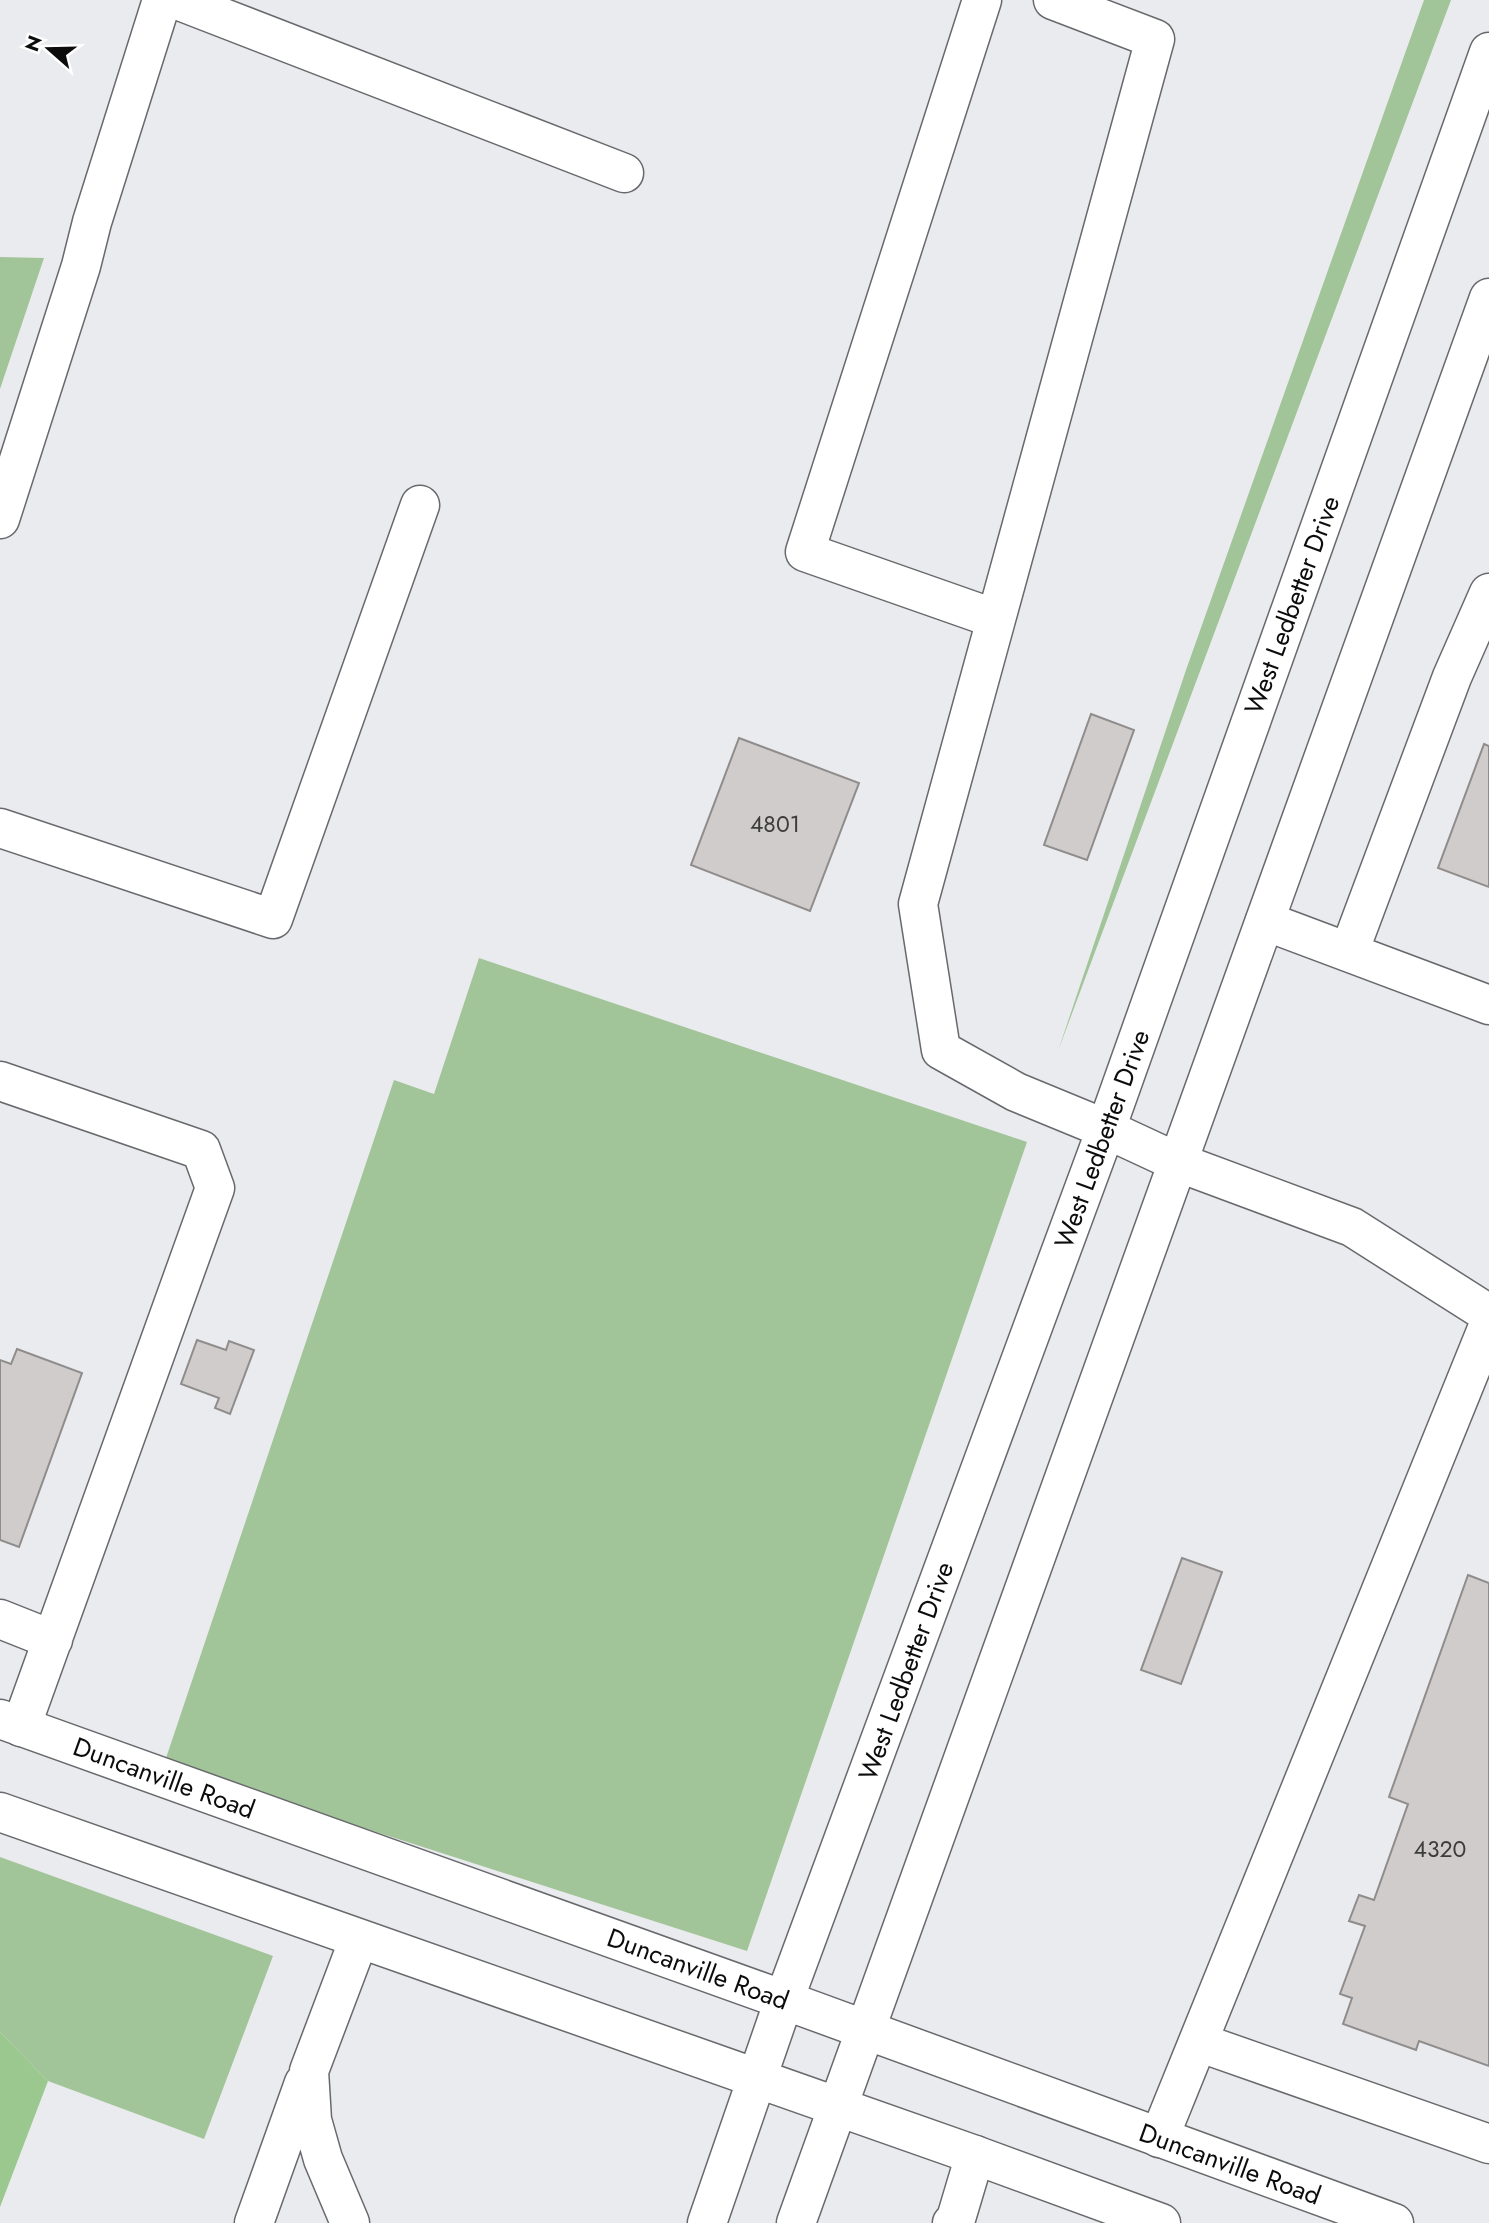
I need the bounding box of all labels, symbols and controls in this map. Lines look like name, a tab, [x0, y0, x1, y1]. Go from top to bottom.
north arrow	[14, 14, 84, 84]
text: N	[18, 32, 49, 55]
street label: West Ledbetter Drive	[1235, 490, 1349, 720]
house number: 4801	[750, 807, 800, 841]
street label: West Ledbetter Drive	[1045, 1024, 1159, 1254]
street label: West Ledbetter Drive	[849, 1556, 963, 1786]
street label: Duncanville Road	[68, 1728, 260, 1828]
house number: 4320	[1414, 1832, 1466, 1866]
street label: Duncanville Road	[602, 1919, 794, 2019]
street label: Duncanville Road	[1134, 2114, 1326, 2214]

